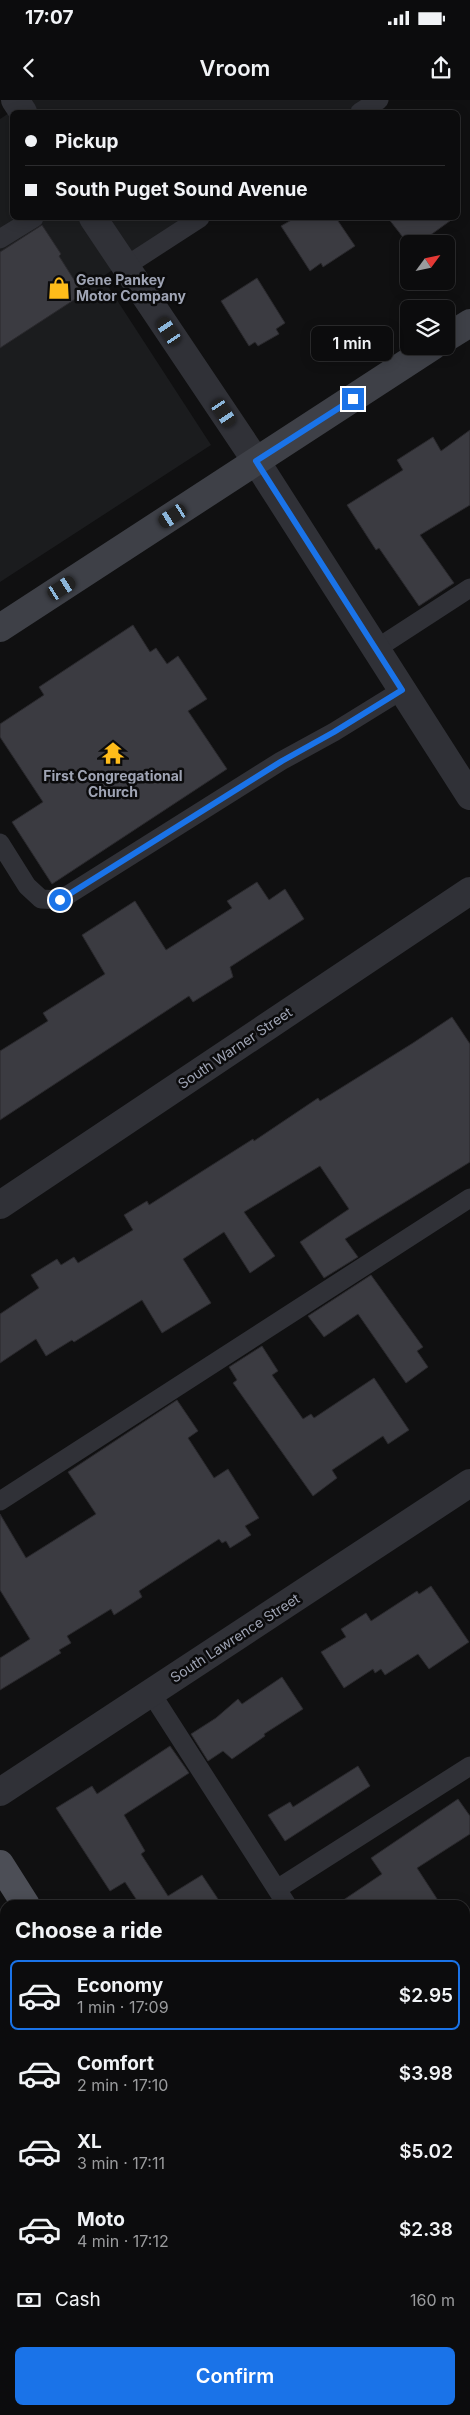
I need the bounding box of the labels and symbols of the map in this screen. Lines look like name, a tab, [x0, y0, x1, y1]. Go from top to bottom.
north arrow	[400, 235, 455, 290]
place label: Gene Pankey Motor Company	[76, 271, 187, 304]
shop icon: Gene Pankey Motor Company	[46, 275, 72, 301]
car	[154, 314, 183, 348]
callout: 1 min	[312, 326, 394, 362]
route end	[342, 388, 364, 410]
car	[209, 396, 238, 430]
car	[156, 502, 189, 530]
car	[45, 574, 78, 602]
temple icon: First Congregational Church	[100, 740, 126, 766]
place label: First Congregational Church	[43, 767, 183, 800]
route start	[49, 889, 71, 911]
street label: South Warner Street	[174, 1003, 295, 1092]
street label: South Lawrence Street	[167, 1589, 303, 1686]

